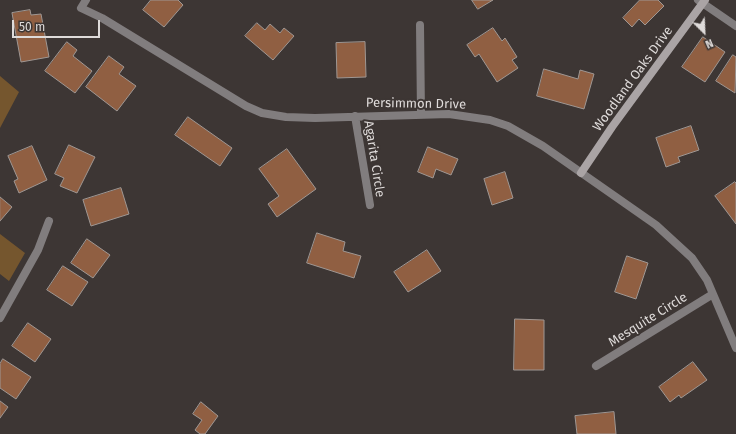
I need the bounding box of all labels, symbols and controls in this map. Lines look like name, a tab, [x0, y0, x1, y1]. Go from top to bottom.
scale bar	[14, 12, 102, 38]
north arrow	[684, 12, 724, 52]
text: 50 m	[19, 20, 45, 34]
street label: Woodland Oaks Drive	[590, 24, 676, 134]
text: N	[703, 36, 715, 51]
street label: Persimmon Drive	[366, 95, 466, 113]
street label: Agarita Circle	[360, 120, 388, 198]
street label: Mesquite Circle	[606, 290, 690, 350]

